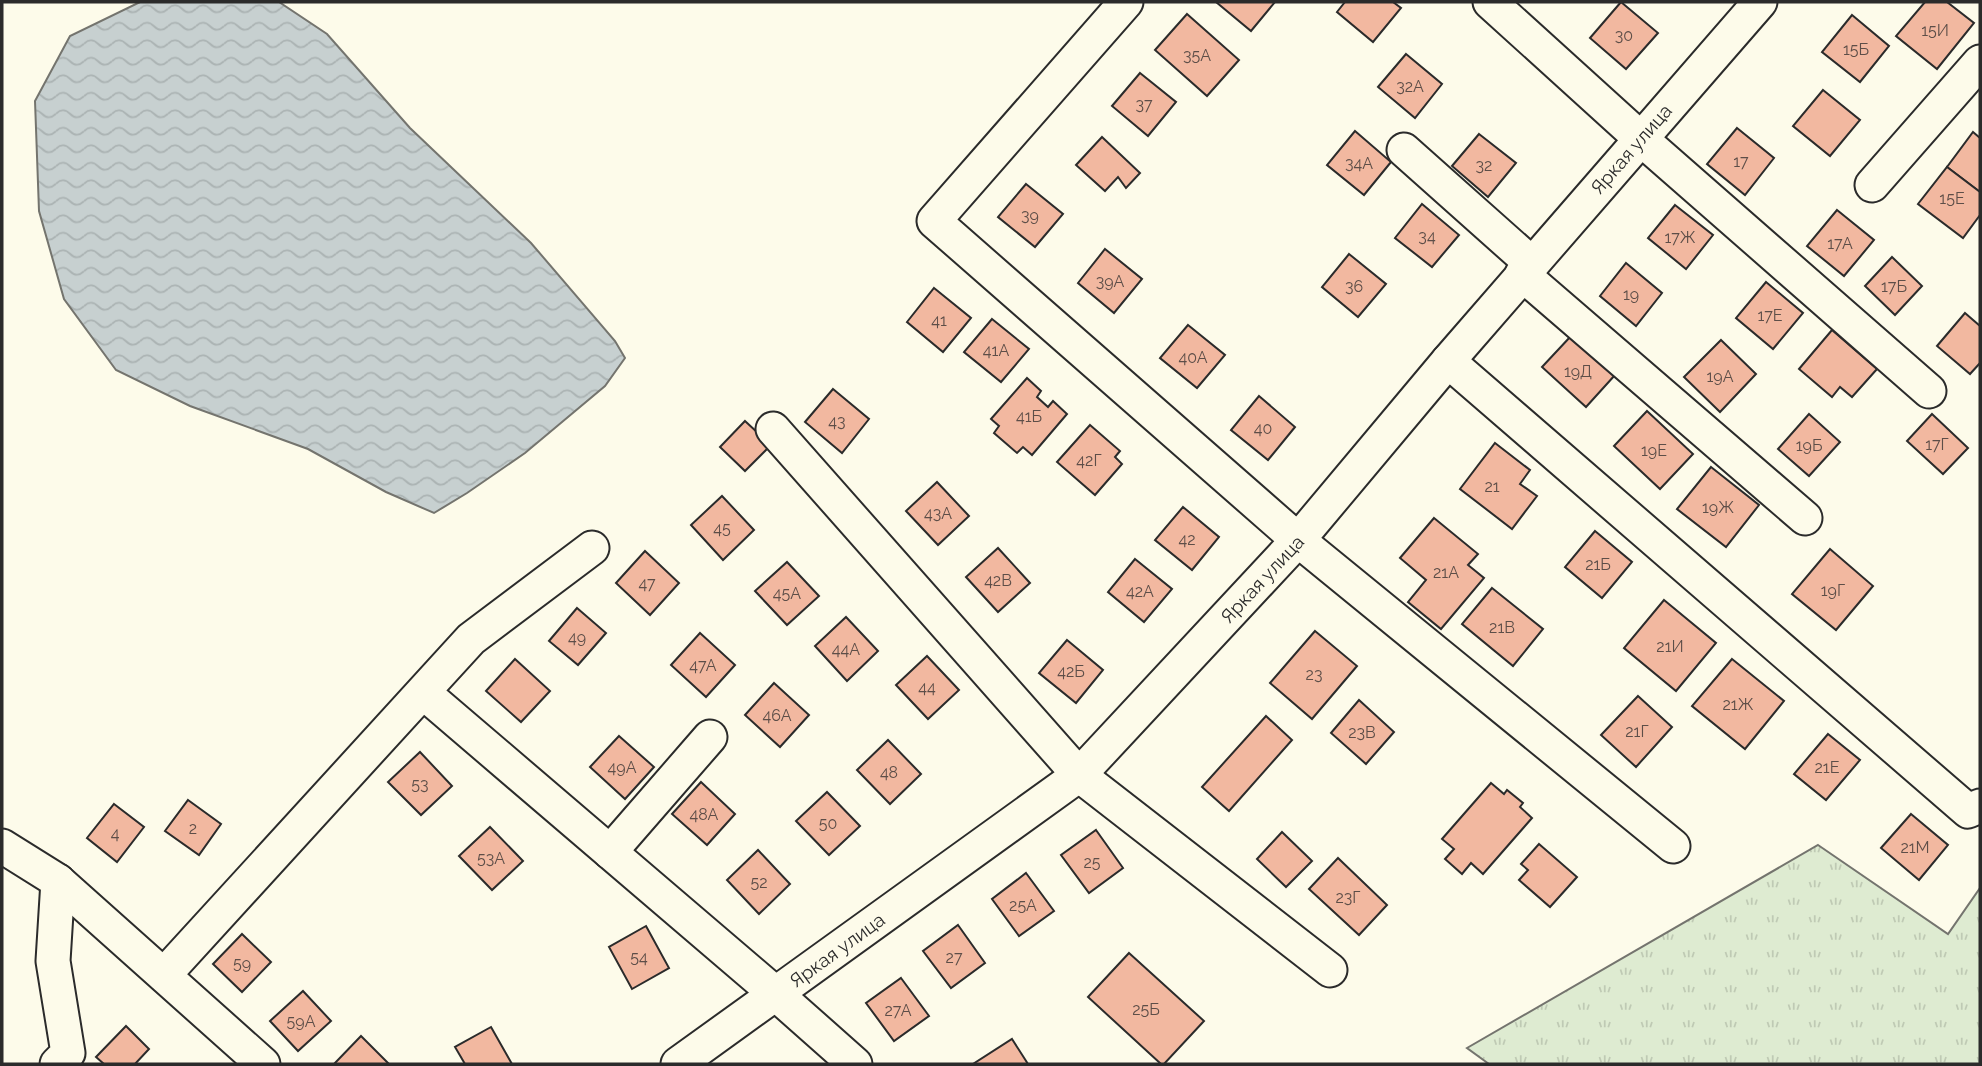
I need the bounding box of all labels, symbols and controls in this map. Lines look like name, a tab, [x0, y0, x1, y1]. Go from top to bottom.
house number: 15И	[1921, 21, 1949, 40]
house number: 30	[1615, 26, 1633, 45]
house number: 15Б	[1843, 40, 1869, 59]
house number: 35А	[1183, 46, 1211, 65]
house number: 32А	[1396, 77, 1424, 96]
house number: 37	[1135, 95, 1153, 114]
street label: Яркая улица	[1586, 100, 1676, 198]
house number: 17	[1733, 152, 1749, 171]
house number: 34А	[1345, 154, 1373, 173]
house number: 32	[1476, 156, 1492, 175]
house number: 15Е	[1939, 189, 1965, 208]
house number: 39	[1021, 206, 1039, 225]
house number: 34	[1418, 227, 1436, 246]
house number: 17Ж	[1664, 228, 1696, 247]
house number: 17А	[1827, 234, 1853, 253]
house number: 39А	[1096, 272, 1125, 291]
house number: 36	[1345, 277, 1363, 296]
house number: 17Б	[1881, 277, 1907, 296]
house number: 19	[1623, 285, 1639, 304]
house number: 17Е	[1757, 306, 1783, 325]
house number: 41	[931, 311, 947, 330]
house number: 41А	[983, 341, 1009, 360]
house number: 40А	[1178, 348, 1208, 367]
house number: 19Д	[1564, 362, 1592, 381]
house number: 19А	[1706, 367, 1734, 386]
house number: 41Б	[1016, 407, 1042, 426]
house number: 43	[828, 412, 846, 431]
house number: 40	[1254, 419, 1272, 438]
house number: 17Г	[1925, 435, 1949, 454]
house number: 19Б	[1796, 436, 1822, 455]
house number: 19E	[1641, 441, 1667, 460]
house number: 42Г	[1076, 451, 1102, 470]
house number: 21	[1484, 477, 1500, 496]
house number: 19Ж	[1702, 498, 1734, 517]
house number: 43А	[924, 504, 952, 523]
house number: 45	[713, 519, 731, 538]
house number: 42	[1178, 530, 1196, 549]
street label: Яркая улица	[1216, 531, 1308, 627]
house number: 21Б	[1585, 555, 1611, 574]
house number: 21А	[1433, 563, 1459, 582]
house number: 42В	[984, 571, 1012, 590]
house number: 47	[638, 574, 656, 593]
house number: 19Г	[1821, 581, 1845, 600]
house number: 42А	[1126, 582, 1154, 601]
house number: 45А	[773, 584, 801, 603]
house number: 21В	[1489, 618, 1515, 637]
house number: 49	[568, 628, 586, 647]
house number: 21И	[1656, 637, 1684, 656]
house number: 44А	[832, 640, 860, 659]
house number: 47А	[689, 656, 717, 675]
house number: 42Б	[1057, 662, 1085, 681]
house number: 23	[1306, 665, 1322, 684]
house number: 44	[918, 678, 936, 697]
house number: 21Ж	[1723, 695, 1754, 714]
house number: 46А	[763, 706, 792, 725]
house number: 21Г	[1625, 722, 1649, 741]
house number: 23В	[1348, 723, 1376, 742]
house number: 49А	[608, 758, 637, 777]
house number: 21Е	[1815, 758, 1840, 777]
house number: 48	[880, 763, 898, 782]
house number: 53	[411, 775, 429, 794]
house number: 48А	[690, 805, 719, 824]
house number: 50	[819, 814, 837, 833]
house number: 2	[189, 819, 197, 838]
house number: 4	[111, 824, 120, 843]
house number: 21М	[1900, 838, 1930, 857]
house number: 53А	[477, 849, 505, 868]
house number: 25	[1083, 853, 1101, 872]
house number: 52	[750, 873, 768, 892]
house number: 23Г	[1335, 888, 1361, 907]
house number: 25А	[1009, 896, 1037, 915]
street label: Яркая улица	[785, 908, 889, 992]
house number: 54	[630, 948, 648, 967]
house number: 27	[946, 948, 963, 967]
house number: 59	[233, 954, 251, 973]
house number: 25Б	[1132, 1000, 1160, 1019]
house number: 27А	[885, 1001, 912, 1020]
house number: 59А	[287, 1012, 316, 1031]

